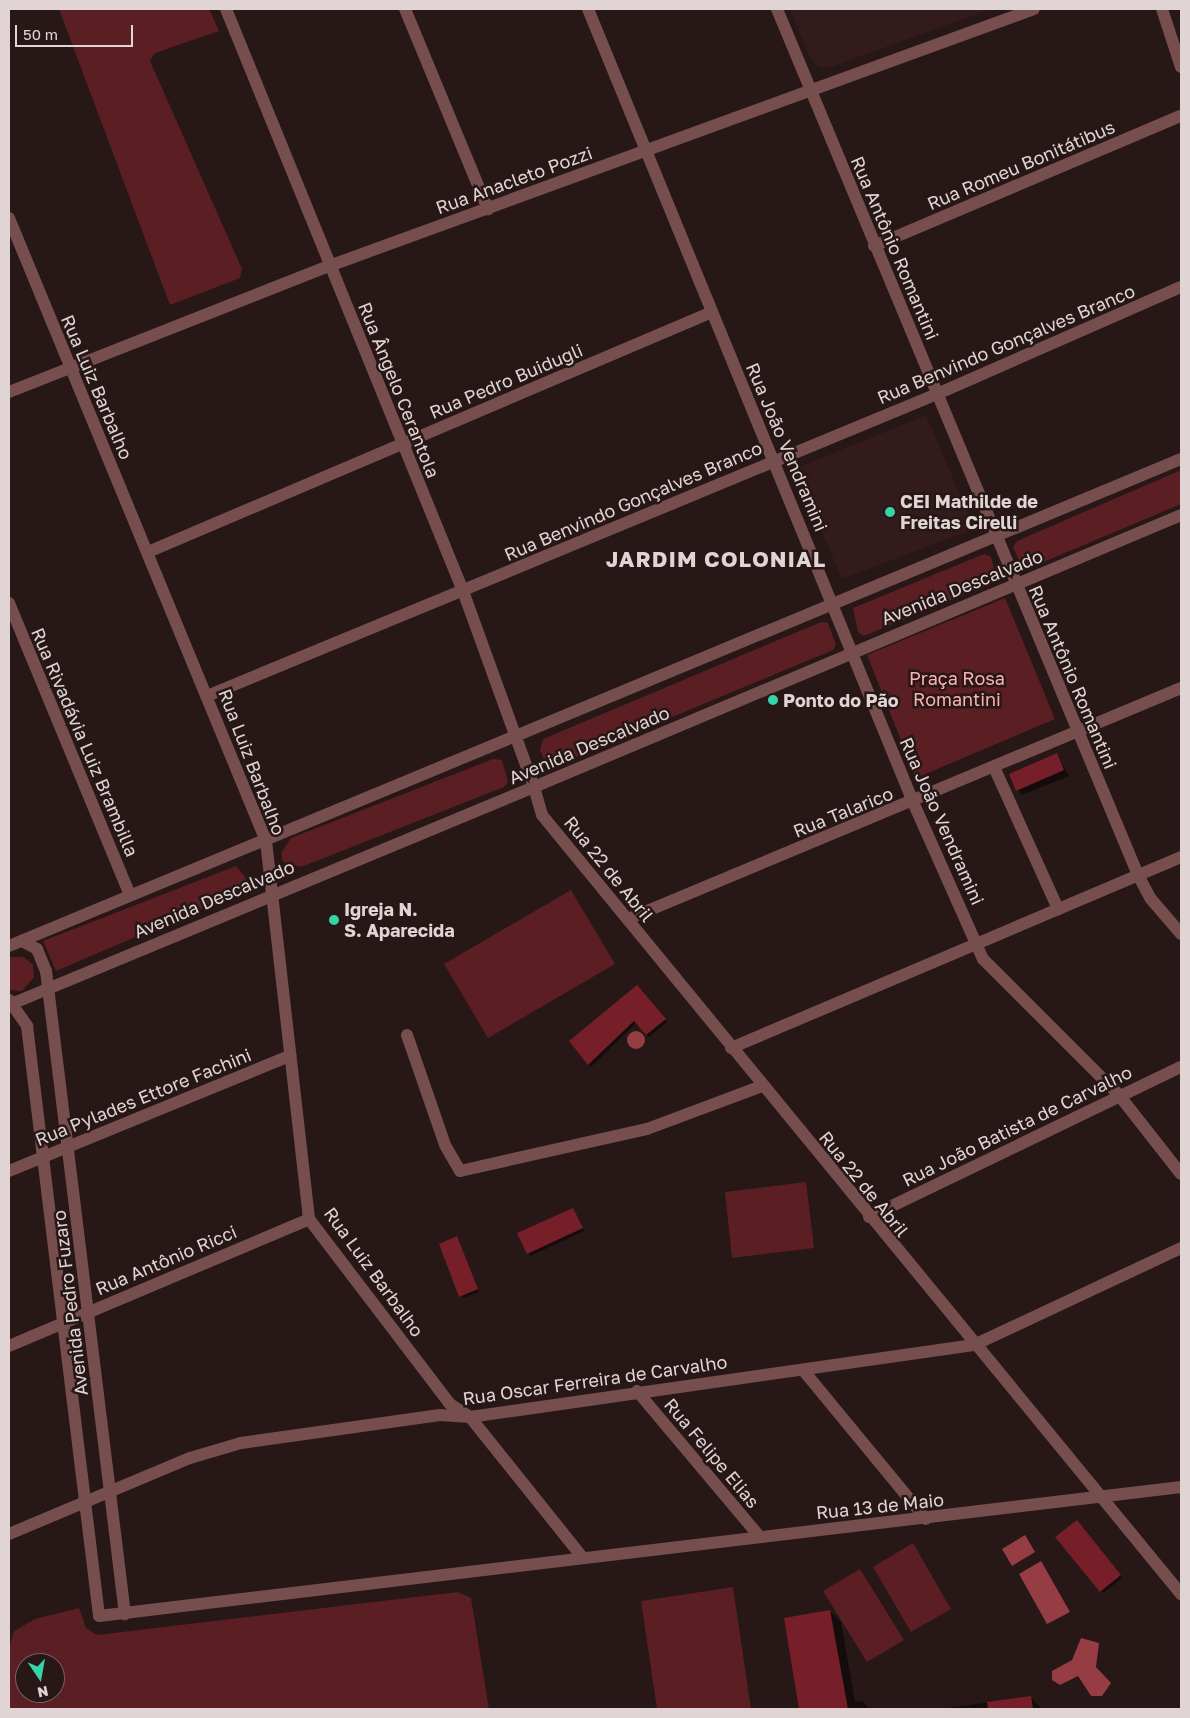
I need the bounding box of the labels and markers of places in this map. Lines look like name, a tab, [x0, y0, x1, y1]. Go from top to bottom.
place label: CEI Mathilde de Freitas Cirelli	[900, 491, 1038, 534]
marker: CEI Mathilde de Freitas Cirelli	[884, 506, 896, 518]
place label: Ponto do Pão	[783, 689, 898, 711]
marker: Ponto do Pão	[767, 694, 779, 706]
place label: Igreja N. S. Aparecida	[344, 899, 455, 942]
marker: Igreja N. S. Aparecida	[328, 914, 340, 926]

